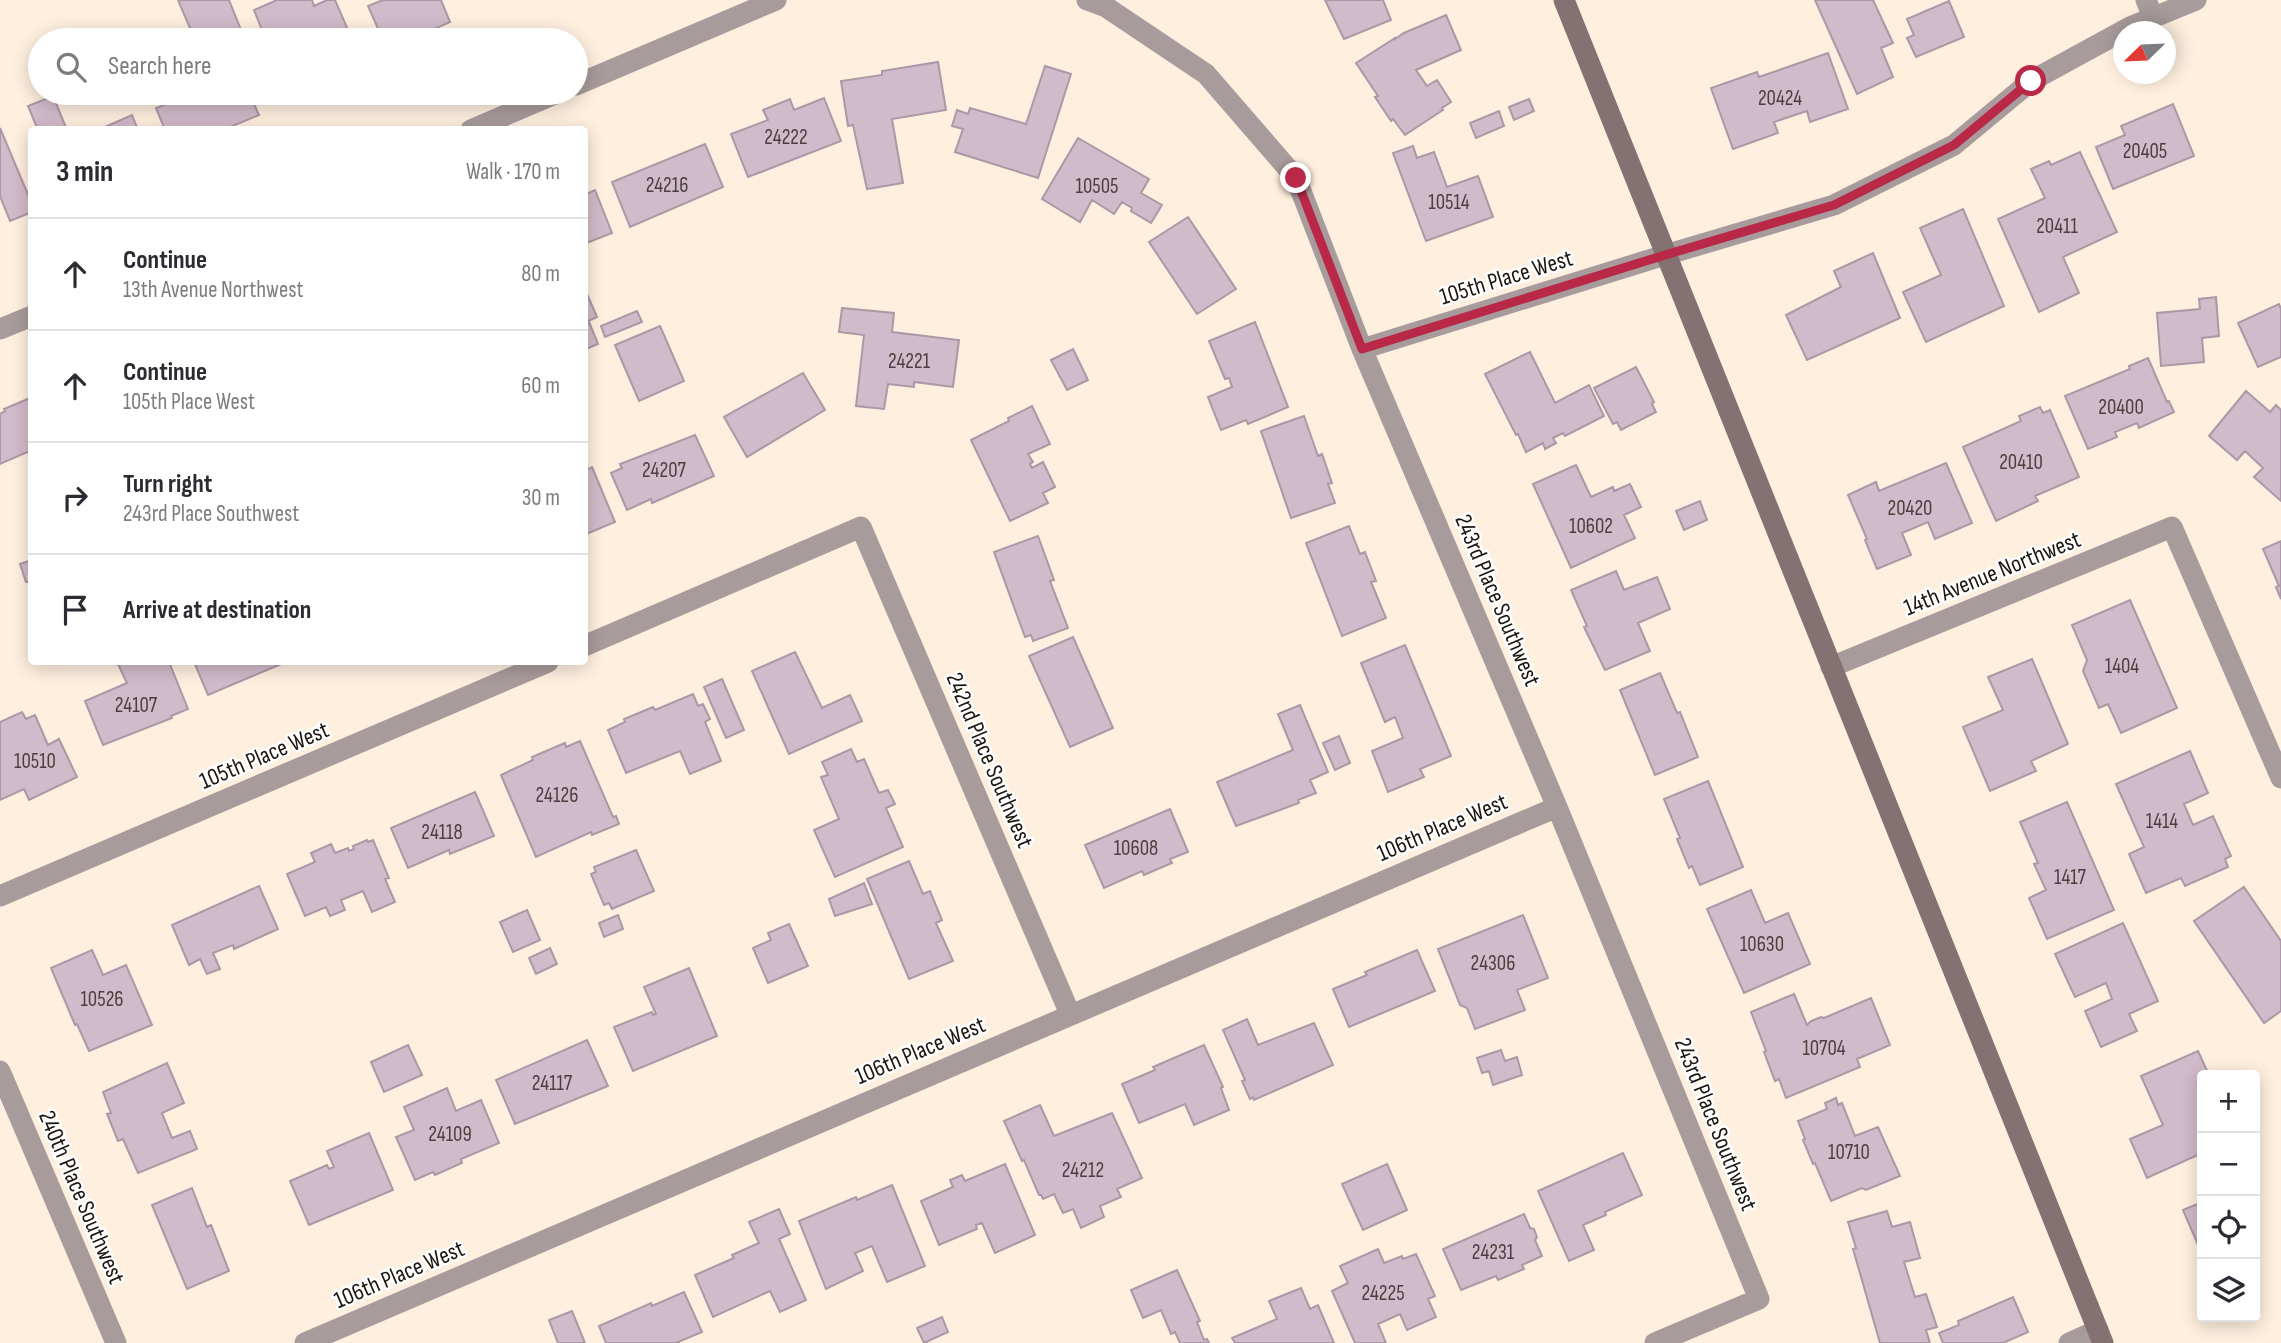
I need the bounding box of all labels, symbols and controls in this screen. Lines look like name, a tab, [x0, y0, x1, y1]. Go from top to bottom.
north arrow	[2113, 21, 2176, 84]
search box	[28, 28, 588, 105]
icon: search	[52, 48, 90, 86]
text: Search here	[108, 51, 211, 82]
route start	[2015, 65, 2046, 96]
house number: 20424	[1758, 86, 1802, 111]
house number: 24222	[764, 125, 808, 150]
house number: 20405	[2123, 139, 2167, 164]
text: 3 min	[56, 154, 113, 190]
text: Walk · 170 m	[466, 158, 560, 186]
route end	[1280, 162, 1311, 193]
house number: 24216	[646, 173, 688, 198]
house number: 10505	[1076, 174, 1118, 199]
house number: 10514	[1428, 190, 1470, 215]
house number: 20411	[2036, 214, 2078, 239]
street label: 105th Place West	[1436, 243, 1576, 311]
text: Continue	[123, 245, 207, 276]
icon: ahead	[56, 255, 94, 293]
text: 80 m	[521, 260, 560, 288]
text: 13th Avenue Northwest	[123, 276, 303, 304]
house number: 24221	[888, 349, 931, 374]
text: Continue	[123, 357, 207, 388]
icon: ahead	[56, 367, 94, 405]
text: 60 m	[521, 372, 560, 400]
text: 105th Place West	[123, 388, 255, 416]
house number: 20400	[2098, 395, 2144, 420]
house number: 20410	[1999, 450, 2043, 475]
house number: 24207	[642, 458, 686, 483]
text: Turn right	[123, 469, 212, 500]
icon: right	[56, 479, 94, 517]
text: 30 m	[522, 484, 560, 512]
house number: 20420	[1888, 496, 1932, 521]
text: 243rd Place Southwest	[123, 500, 299, 528]
street label: 243rd Place Southwest	[1448, 510, 1547, 690]
house number: 10602	[1569, 514, 1613, 539]
street label: 14th Avenue Northwest	[1899, 525, 2085, 622]
icon: arrive	[56, 591, 94, 629]
text: Arrive at destination	[123, 595, 311, 626]
house number: 1404	[2105, 654, 2139, 679]
street label: 242nd Place Southwest	[940, 668, 1040, 852]
house number: 24107	[115, 693, 158, 718]
street label: 105th Place West	[195, 715, 333, 796]
house number: 10510	[14, 749, 56, 774]
house number: 24126	[536, 783, 578, 808]
street label: 106th Place West	[1373, 787, 1512, 868]
house number: 1414	[2146, 809, 2178, 834]
house number: 24118	[421, 820, 463, 845]
house number: 10608	[1114, 836, 1158, 861]
house number: 1417	[2054, 865, 2087, 890]
house number: 10630	[1740, 932, 1784, 957]
house number: 24306	[1471, 951, 1515, 976]
house number: 10526	[81, 987, 124, 1012]
street label: 106th Place West	[851, 1010, 990, 1091]
street label: 243rd Place Southwest	[1668, 1034, 1763, 1215]
house number: 10704	[1802, 1036, 1846, 1061]
map controls	[2197, 1070, 2260, 1322]
button: +	[2197, 1070, 2260, 1133]
house number: 24117	[532, 1071, 573, 1096]
street label: 240th Place Southwest	[32, 1106, 131, 1288]
house number: 24109	[428, 1122, 472, 1147]
button: −	[2197, 1133, 2260, 1196]
house number: 10710	[1828, 1140, 1870, 1165]
house number: 24212	[1062, 1158, 1104, 1183]
button: locate	[2197, 1196, 2260, 1259]
street label: 106th Place West	[330, 1234, 469, 1315]
house number: 24231	[1472, 1240, 1515, 1265]
button: layers	[2197, 1259, 2260, 1322]
house number: 24225	[1361, 1281, 1405, 1306]

